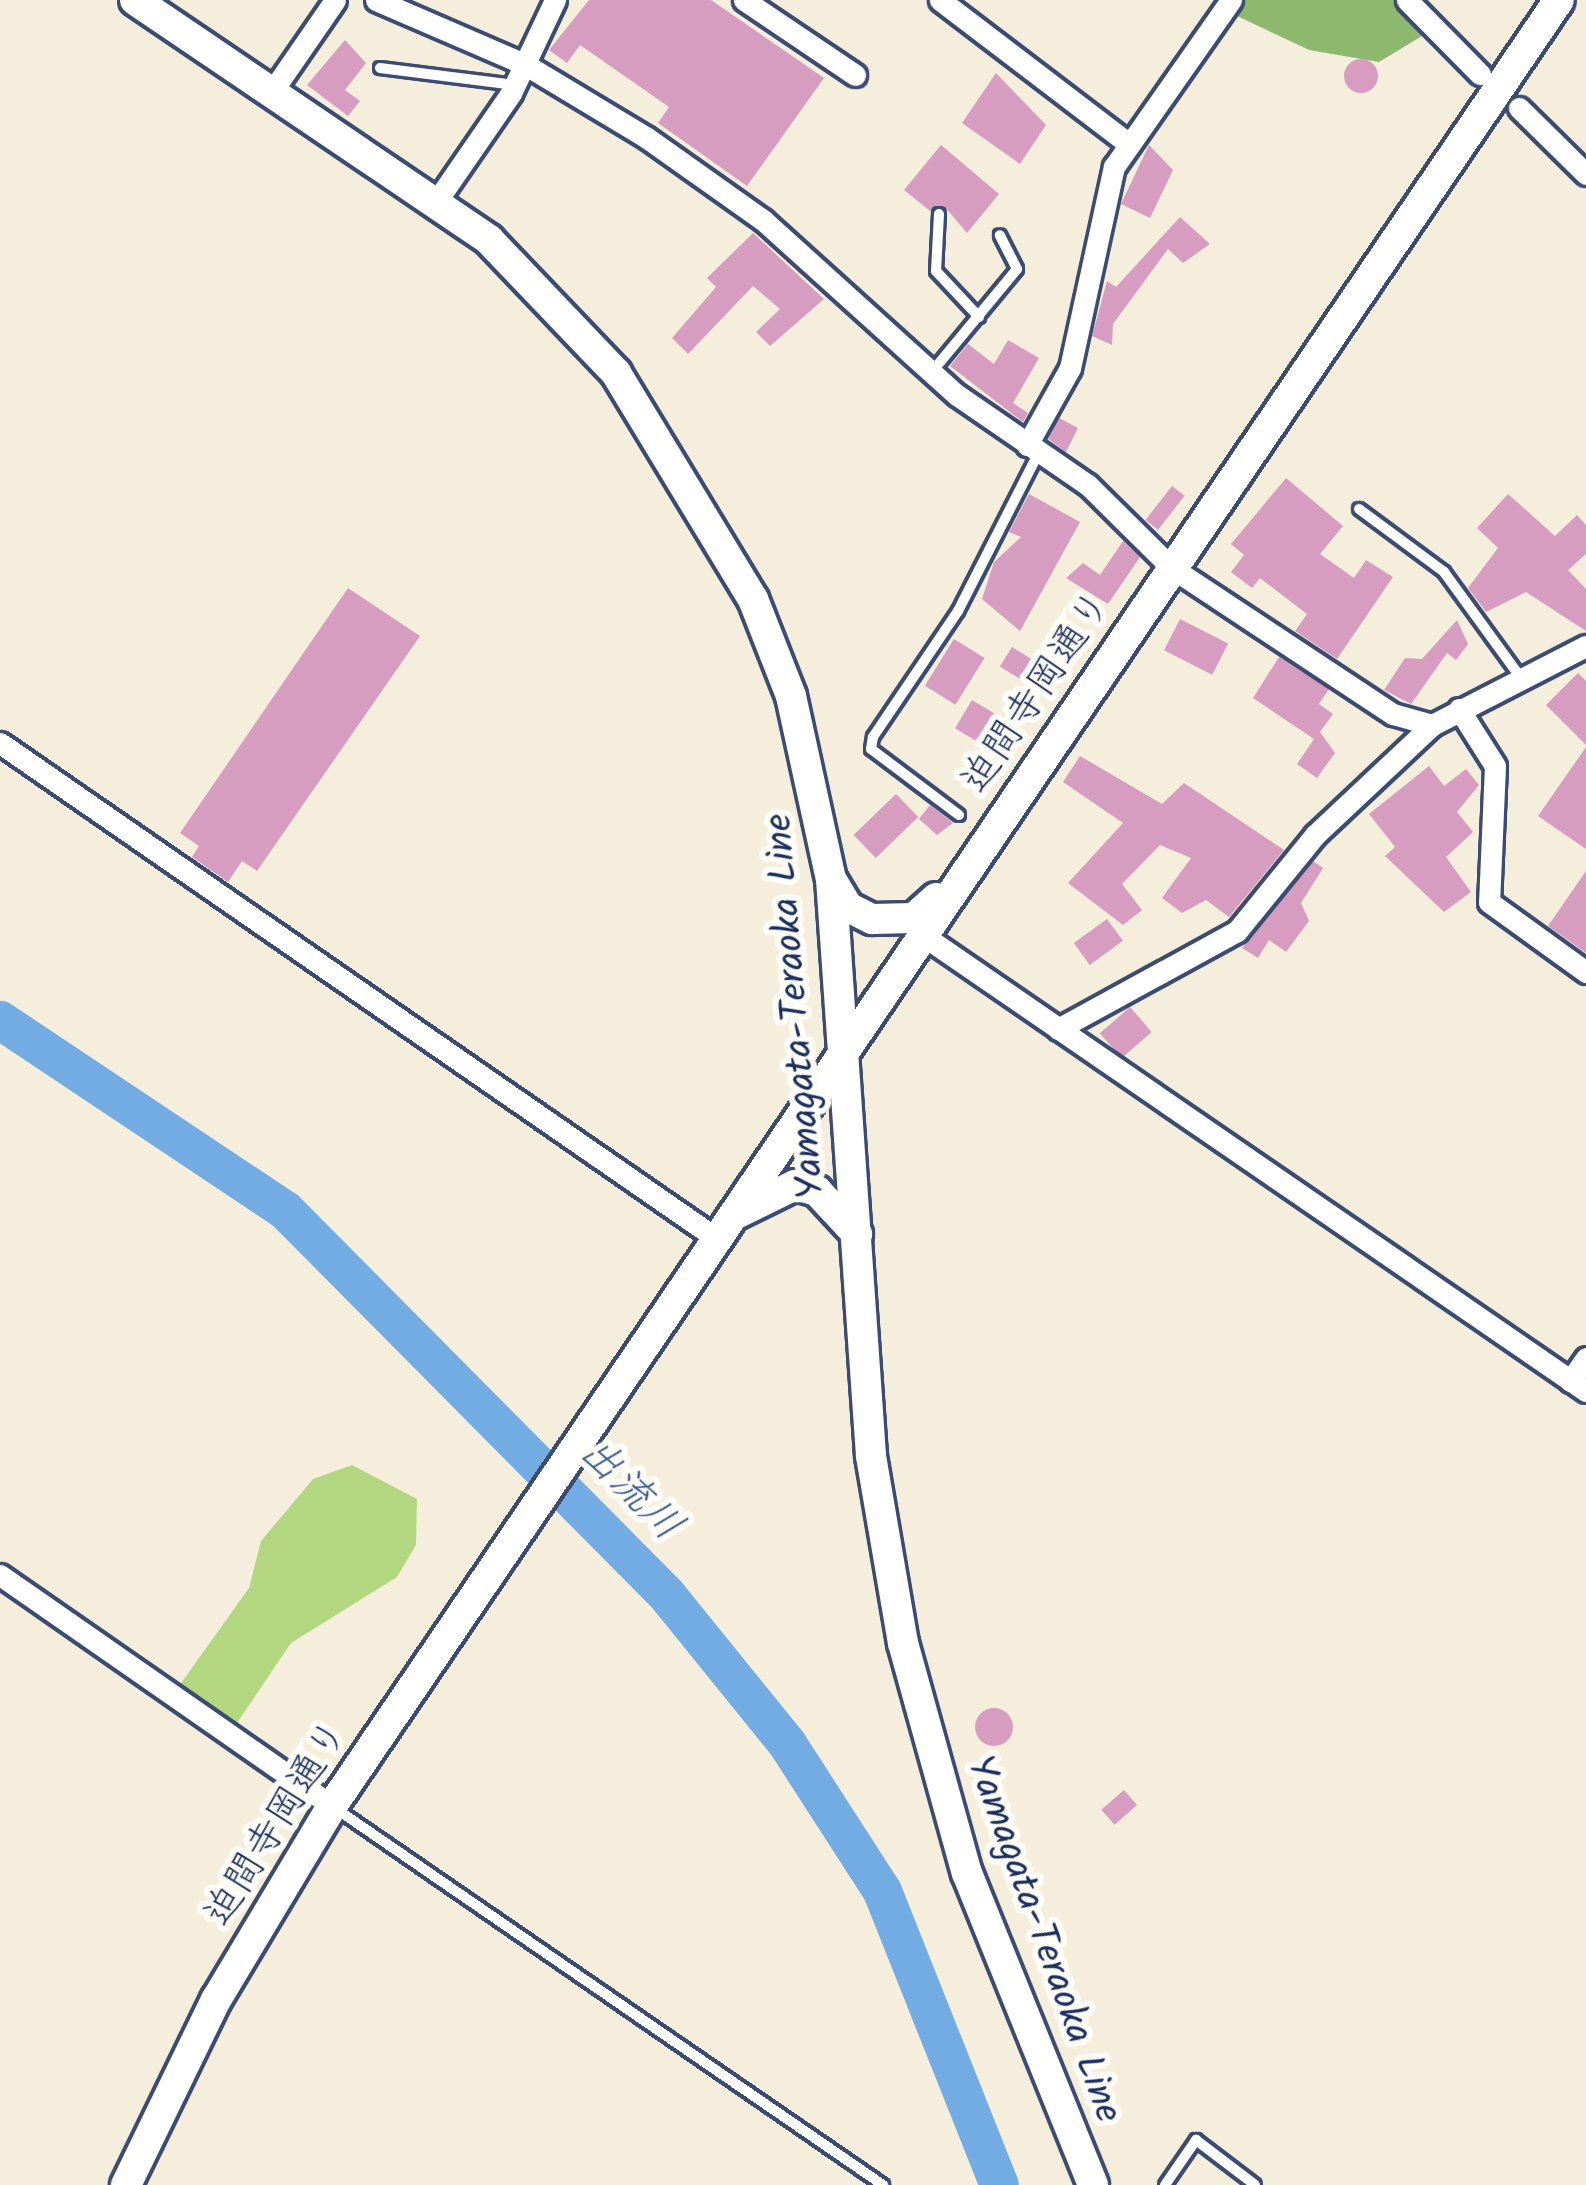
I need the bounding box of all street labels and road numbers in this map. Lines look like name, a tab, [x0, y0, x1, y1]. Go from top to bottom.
street label: 迫間寺岡通り	[953, 583, 1123, 803]
street label: Yamagata-Teraoka Line	[757, 811, 837, 1201]
street label: 迫間寺岡通り	[196, 1712, 360, 1936]
street label: Yamagata-Teraoka Line	[954, 1750, 1130, 2130]

